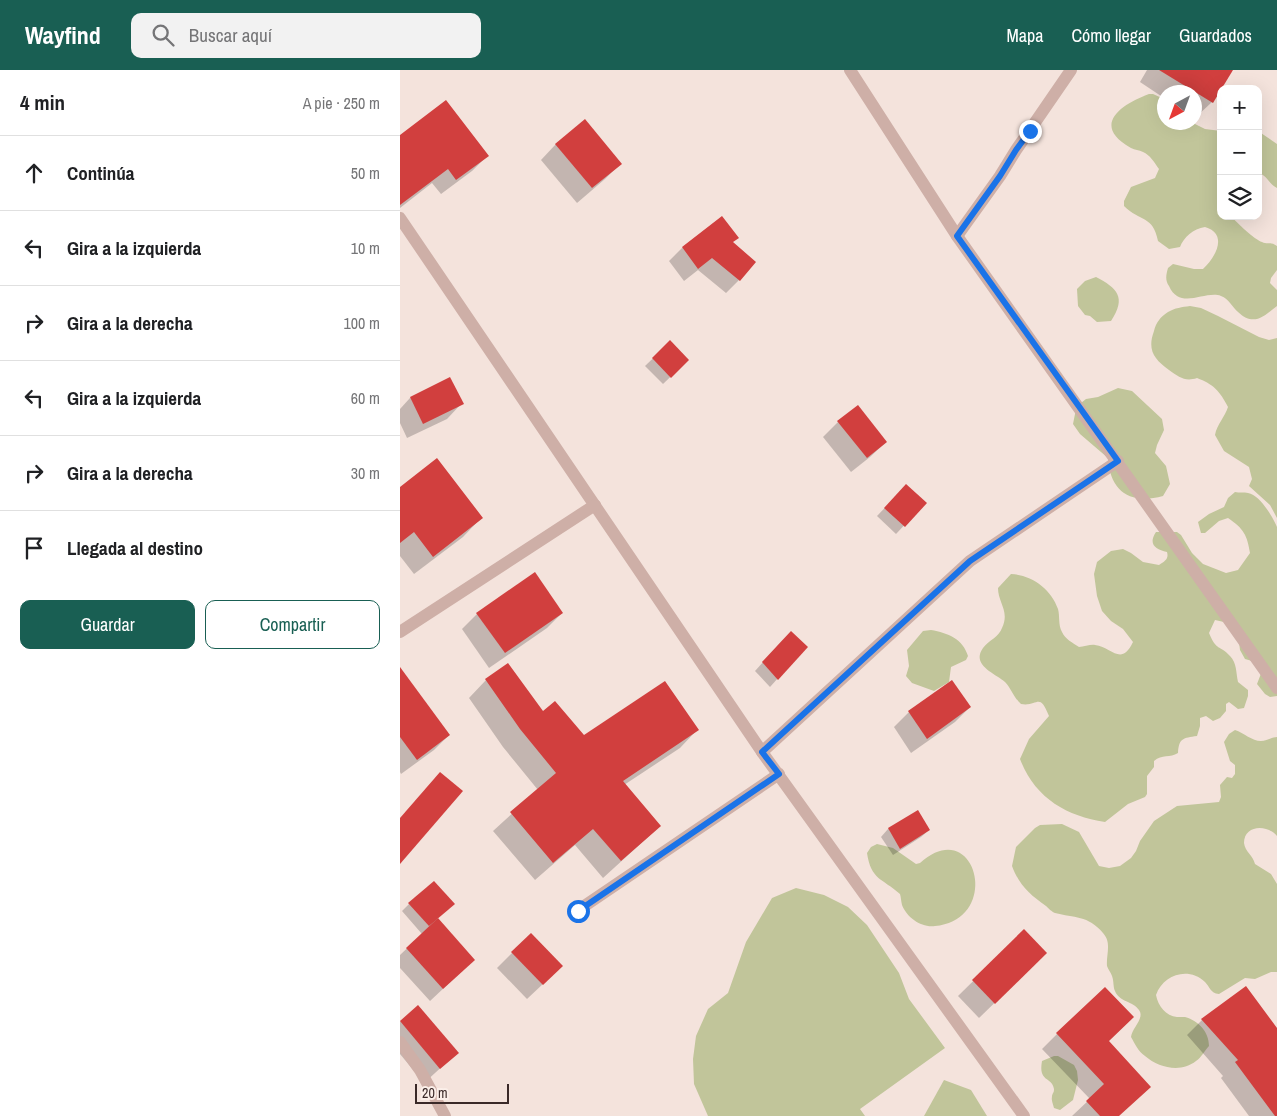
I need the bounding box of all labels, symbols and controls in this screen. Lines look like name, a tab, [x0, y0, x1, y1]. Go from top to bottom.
search box	[131, 13, 481, 58]
text: Wayfind	[25, 19, 101, 51]
icon: search	[149, 21, 177, 49]
text: Buscar aquí	[189, 22, 272, 48]
text: Mapa	[1006, 23, 1043, 48]
text: Cómo llegar	[1071, 23, 1151, 48]
text: Guardados	[1179, 23, 1252, 48]
north arrow	[1157, 85, 1202, 130]
map controls	[1217, 85, 1262, 220]
button: +	[1217, 85, 1262, 130]
text: 4 min	[20, 88, 65, 117]
text: A pie · 250 m	[303, 92, 380, 114]
route end	[1019, 120, 1042, 143]
button: −	[1217, 130, 1262, 175]
icon: ahead	[20, 159, 48, 187]
text: Continúa	[67, 160, 135, 186]
text: 50 m	[351, 162, 380, 184]
button: layers	[1217, 175, 1262, 220]
icon: left	[20, 234, 48, 262]
text: Gira a la izquierda	[67, 235, 201, 261]
text: 10 m	[351, 237, 380, 259]
icon: right	[20, 309, 48, 337]
text: Gira a la derecha	[67, 310, 193, 336]
text: 100 m	[344, 312, 380, 334]
icon: left	[20, 384, 48, 412]
text: Gira a la izquierda	[67, 385, 201, 411]
text: 60 m	[351, 387, 380, 409]
icon: right	[20, 459, 48, 487]
text: Gira a la derecha	[67, 460, 193, 486]
text: 30 m	[351, 462, 380, 484]
icon: arrive	[20, 534, 48, 562]
text: Llegada al destino	[67, 535, 203, 561]
button: Guardar	[20, 600, 195, 649]
button: Compartir	[205, 600, 380, 649]
route start	[567, 900, 590, 923]
scale bar	[415, 1081, 509, 1104]
text: 20 m	[422, 1084, 448, 1102]

